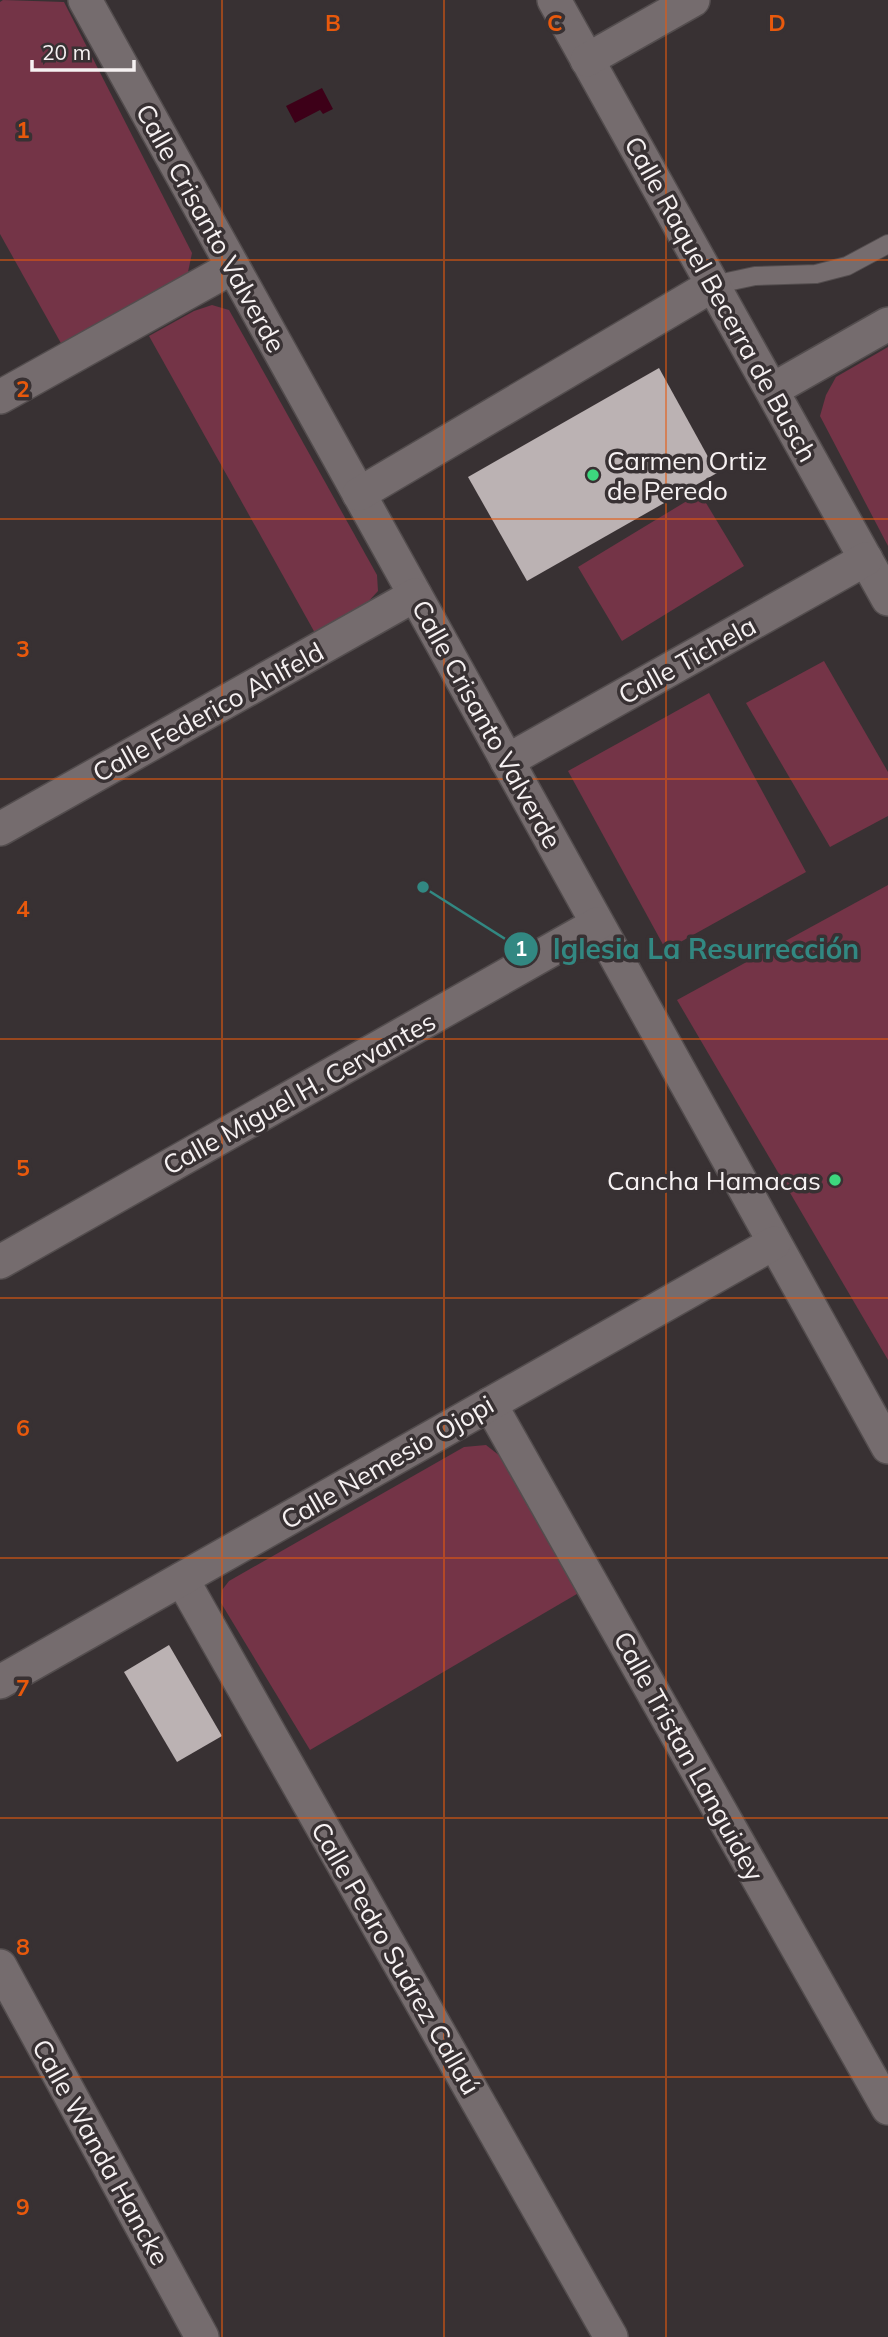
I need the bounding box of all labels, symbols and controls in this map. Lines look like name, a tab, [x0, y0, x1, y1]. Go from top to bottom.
text: B	[325, 8, 341, 37]
text: C	[547, 8, 563, 37]
text: D	[768, 8, 786, 37]
scale bar	[32, 28, 133, 72]
text: 20 m	[42, 39, 91, 65]
street label: Calle Crisanto Valverde	[129, 98, 293, 358]
text: 1	[16, 115, 30, 144]
street label: Calle Raquel Becerra de Busch	[617, 130, 825, 468]
text: 2	[16, 374, 30, 403]
place label: Carmen Ortiz de Peredo	[607, 444, 767, 507]
marker: Carmen Ortiz de Peredo	[585, 467, 601, 483]
street label: Calle Crisanto Valverde	[405, 594, 569, 854]
street label: Calle Tichela	[612, 609, 762, 711]
text: 3	[16, 634, 30, 663]
street label: Calle Federico Ahlfeld	[87, 635, 329, 789]
text: 4	[16, 894, 30, 923]
callout: Iglesia La Resurrección	[504, 924, 873, 973]
text: Iglesia La Resurrección	[553, 931, 859, 966]
text: 1	[515, 935, 527, 961]
street label: Calle Miguel H. Cervantes	[157, 1004, 441, 1182]
text: 5	[16, 1153, 30, 1182]
place label: Cancha Hamacas	[607, 1164, 821, 1197]
marker: Cancha Hamacas	[827, 1172, 843, 1188]
street label: Calle Nemesio Ojopi	[275, 1388, 499, 1536]
text: 6	[16, 1413, 30, 1442]
street label: Calle Tristan Languidey	[607, 1625, 771, 1887]
text: 7	[16, 1673, 30, 1702]
street label: Calle Pedro Suárez Callaú	[304, 1816, 488, 2100]
text: 8	[16, 1932, 30, 1961]
street label: Calle Wanda Hancke	[25, 2033, 177, 2271]
text: 9	[16, 2192, 30, 2221]

